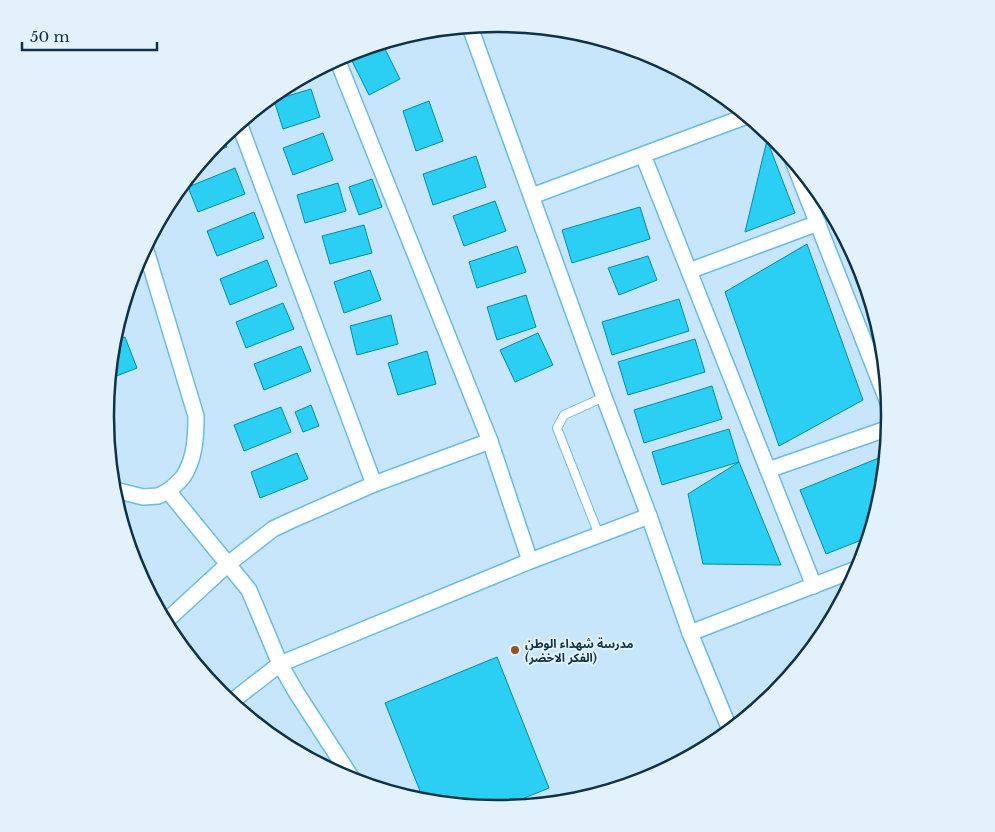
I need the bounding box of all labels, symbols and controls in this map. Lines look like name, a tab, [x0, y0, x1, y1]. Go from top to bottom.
scale bar	[22, 20, 158, 52]
text: 50 m	[30, 27, 70, 46]
place label: مدرسة شهداء الوطن (الفكر الاخضر)	[525, 636, 634, 665]
marker: مدرسة شهداء الوطن (الفكر الاخضر)	[509, 644, 521, 656]

